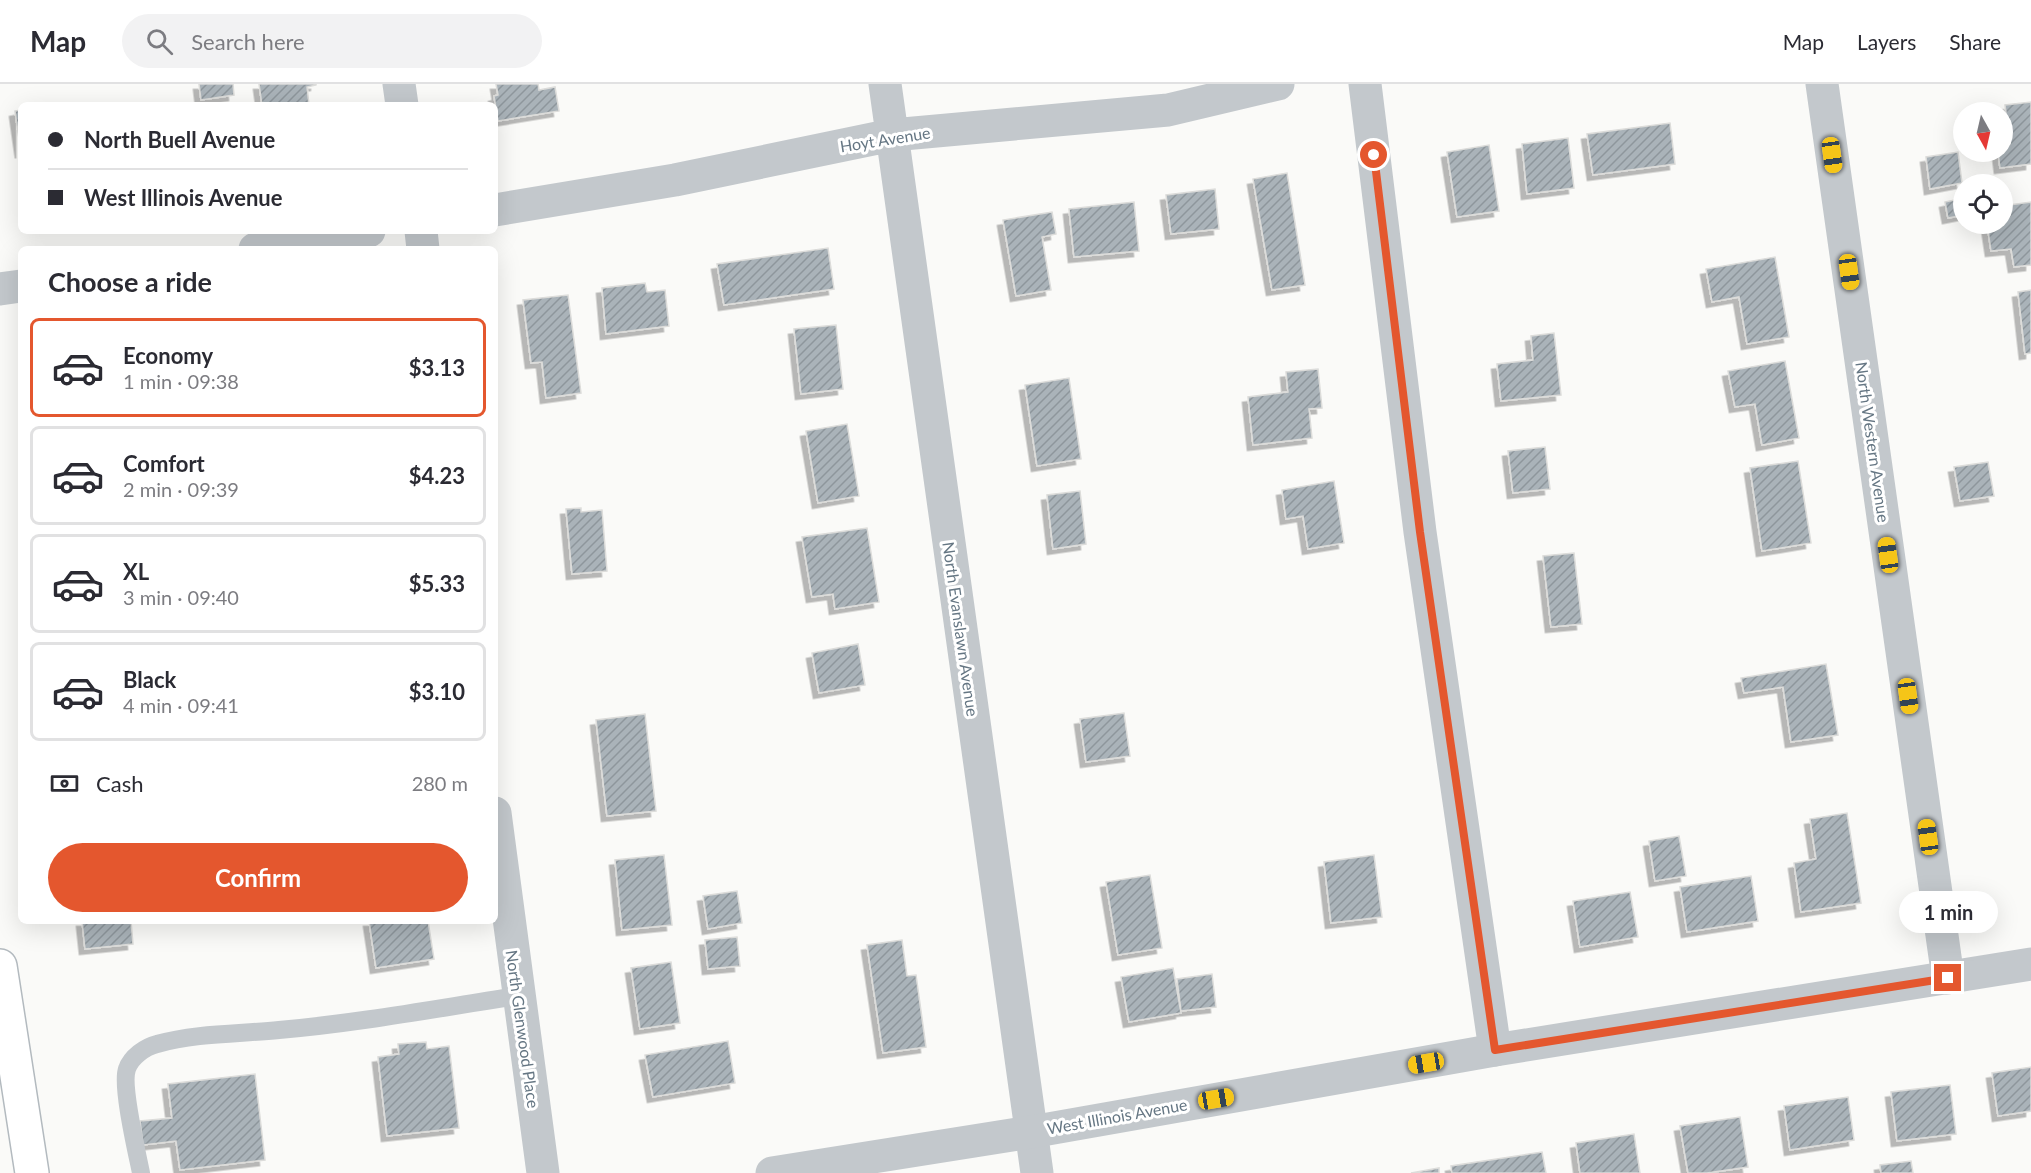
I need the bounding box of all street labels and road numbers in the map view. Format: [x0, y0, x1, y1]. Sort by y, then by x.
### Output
street label: Hoyt Avenue [838, 122, 932, 156]
street label: North Western Avenue [1852, 361, 1894, 523]
street label: North Evanslawn Avenue [939, 540, 983, 718]
street label: North Glenwood Place [503, 949, 543, 1109]
street label: West Illinois Avenue [1045, 1094, 1189, 1138]

